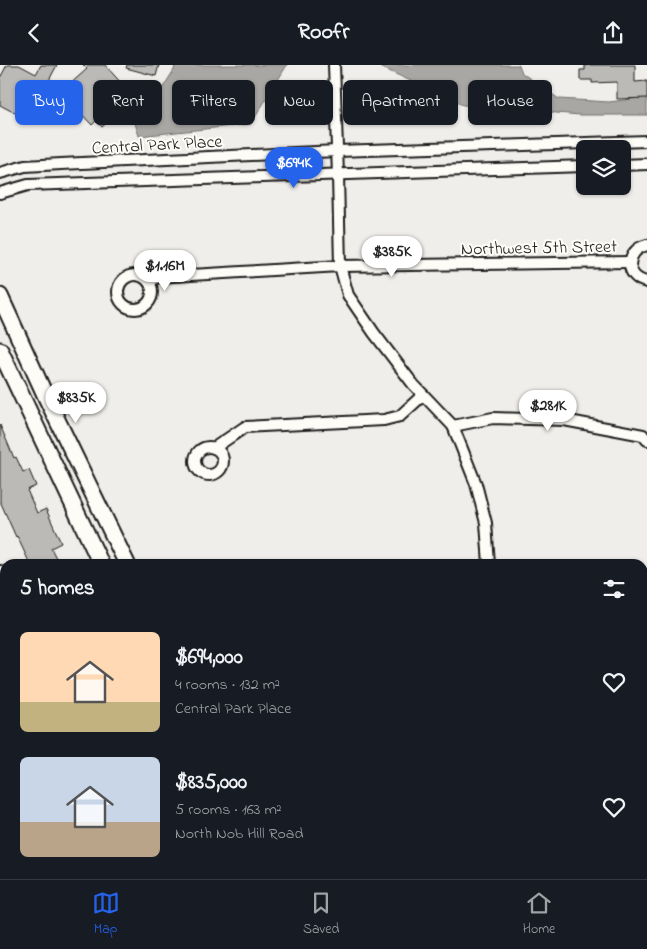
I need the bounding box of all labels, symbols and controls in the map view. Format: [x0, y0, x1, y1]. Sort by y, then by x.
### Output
text: Roofr [298, 17, 349, 49]
icon: back [20, 19, 48, 47]
icon: share [599, 19, 627, 47]
chip: Buy [15, 80, 83, 125]
chip: Rent [93, 80, 162, 125]
chip: Filters [172, 80, 255, 125]
chip: New [265, 80, 333, 125]
chip: Apartment [343, 80, 458, 125]
chip: House [468, 80, 552, 125]
street label: Central Park Place [91, 130, 224, 162]
map controls [576, 140, 631, 195]
button: layers [576, 140, 631, 195]
pin: $694K [259, 147, 329, 189]
text: $694K [276, 151, 312, 175]
pin: $385K [357, 235, 427, 278]
street label: Northwest 5th Street [461, 235, 617, 263]
text: $385K [372, 240, 412, 264]
pin: $1.16M [124, 249, 206, 292]
text: $1.16M [145, 254, 185, 278]
pin: $835K [41, 381, 111, 424]
text: $835K [56, 386, 96, 410]
pin: $281K [513, 389, 583, 432]
text: $281K [530, 394, 566, 418]
text: 5 homes [20, 574, 95, 604]
icon: filters [600, 575, 628, 603]
text: $694,000 [175, 643, 243, 673]
icon: home [60, 652, 120, 712]
icon: heart [600, 668, 628, 696]
text: 4 rooms · 132 m² [175, 673, 280, 697]
text: Central Park Place [175, 697, 291, 721]
text: $835,000 [175, 768, 247, 798]
icon: home [60, 777, 120, 837]
icon: heart [600, 793, 628, 821]
text: 5 rooms · 163 m² [175, 798, 282, 822]
text: North Nob Hill Road [175, 822, 304, 846]
tab: Map [92, 889, 120, 940]
tab: Saved [303, 889, 339, 940]
tab: Home [523, 889, 555, 940]

